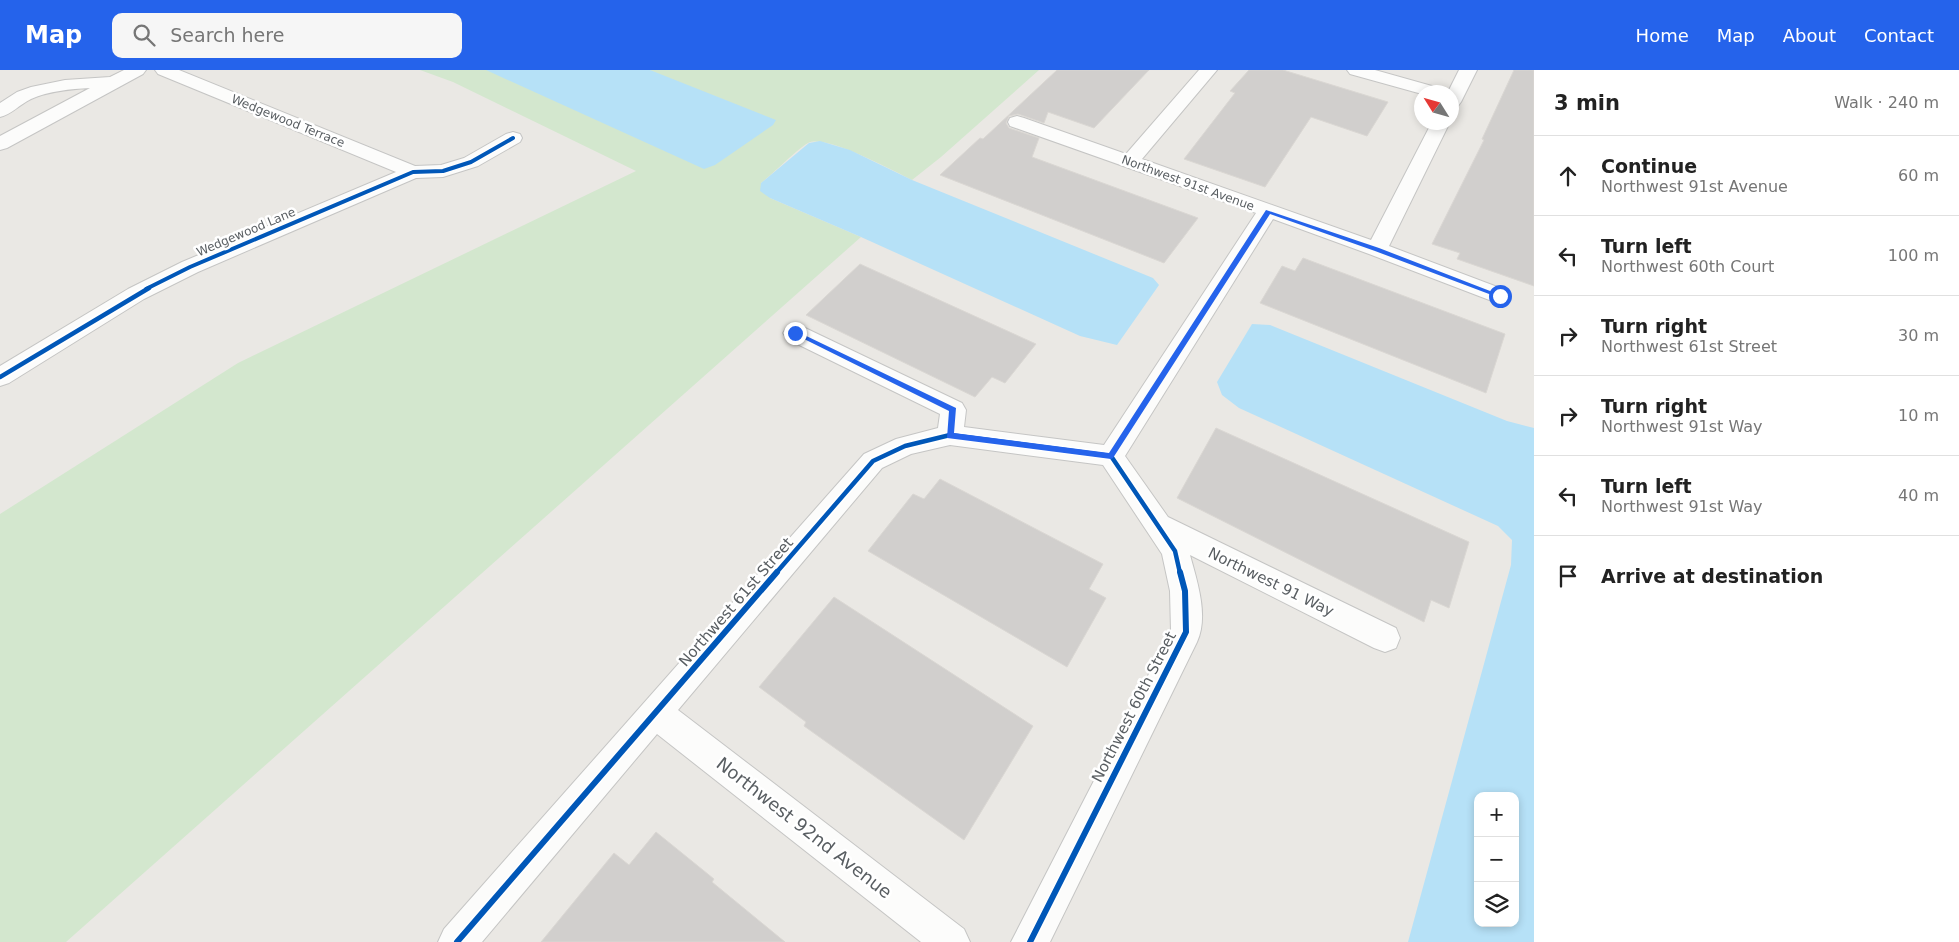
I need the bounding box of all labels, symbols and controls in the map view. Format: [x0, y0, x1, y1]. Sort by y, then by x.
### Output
search box [112, 13, 462, 58]
text: Map [25, 21, 82, 49]
icon: search [130, 21, 158, 49]
text: Search here [170, 24, 284, 46]
text: Home [1636, 25, 1689, 46]
text: Map [1717, 25, 1755, 46]
text: About [1783, 25, 1836, 46]
text: Contact [1864, 25, 1934, 46]
north arrow [1414, 85, 1459, 130]
text: 3 min [1554, 91, 1620, 115]
street label: Wedgewood Terrace [229, 92, 347, 150]
text: Walk · 240 m [1834, 93, 1939, 112]
street label: Northwest 91st Avenue [1120, 152, 1256, 214]
text: Continue [1601, 155, 1697, 177]
icon: ahead [1554, 162, 1582, 190]
text: 60 m [1898, 166, 1939, 185]
text: Northwest 91st Avenue [1601, 177, 1788, 196]
street label: Wedgewood Lane [194, 205, 298, 259]
text: Turn left [1601, 235, 1692, 257]
icon: left [1554, 242, 1582, 270]
text: 100 m [1888, 246, 1939, 265]
text: Northwest 60th Court [1601, 257, 1774, 276]
route start [1489, 285, 1512, 308]
text: Turn right [1601, 315, 1707, 337]
route end [784, 322, 807, 345]
icon: right [1554, 322, 1582, 350]
text: 30 m [1898, 326, 1939, 345]
text: Northwest 61st Street [1601, 337, 1777, 356]
text: Turn right [1601, 395, 1707, 417]
icon: right [1554, 402, 1582, 430]
text: 10 m [1898, 406, 1939, 425]
text: Northwest 91st Way [1601, 417, 1763, 436]
text: Turn left [1601, 475, 1692, 497]
icon: left [1554, 482, 1582, 510]
text: 40 m [1898, 486, 1939, 505]
text: Northwest 91st Way [1601, 497, 1763, 516]
street label: Northwest 61st Street [675, 534, 797, 670]
street label: Northwest 91 Way [1205, 544, 1337, 620]
icon: arrive [1554, 562, 1582, 590]
text: Arrive at destination [1601, 565, 1823, 587]
street label: Northwest 60th Street [1088, 629, 1180, 785]
street label: Northwest 92nd Avenue [712, 753, 896, 903]
map controls [1474, 792, 1519, 927]
button: + [1474, 792, 1519, 837]
button: − [1474, 837, 1519, 882]
button: layers [1474, 882, 1519, 927]

